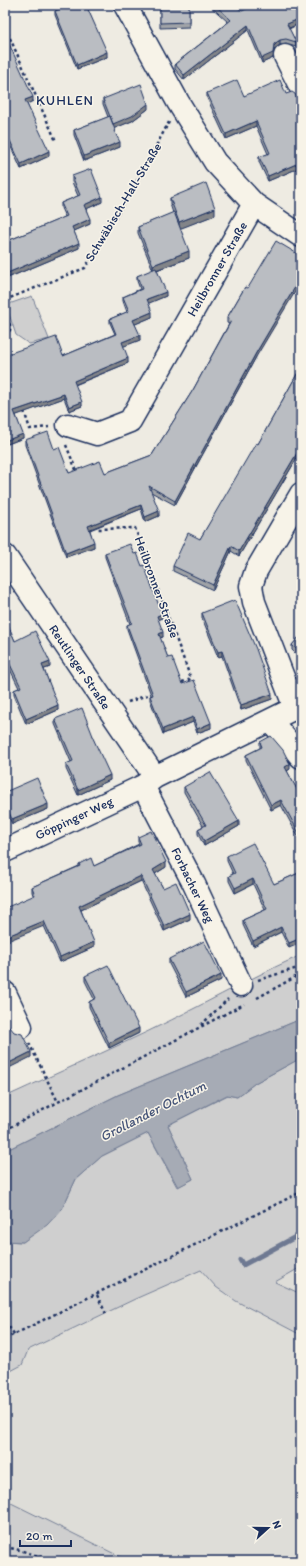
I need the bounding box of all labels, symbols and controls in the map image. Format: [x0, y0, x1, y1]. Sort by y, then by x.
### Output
district label: KUHLEN [36, 92, 94, 109]
street label: Schwäbisch-Hall-Straße [82, 140, 164, 264]
street label: Heilbronner Straße [184, 219, 250, 319]
street label: Heilbronner Straße [132, 534, 182, 640]
street label: Reutlinger Straße [46, 622, 114, 712]
street label: Göppinger Weg [33, 793, 116, 843]
street label: Forbacher Weg [168, 845, 218, 925]
water label: Grollander Ochtum [97, 1077, 209, 1145]
north arrow [248, 1508, 288, 1548]
text: N [269, 1519, 284, 1530]
scale bar [20, 1522, 71, 1548]
text: 20 m [26, 1529, 53, 1543]

